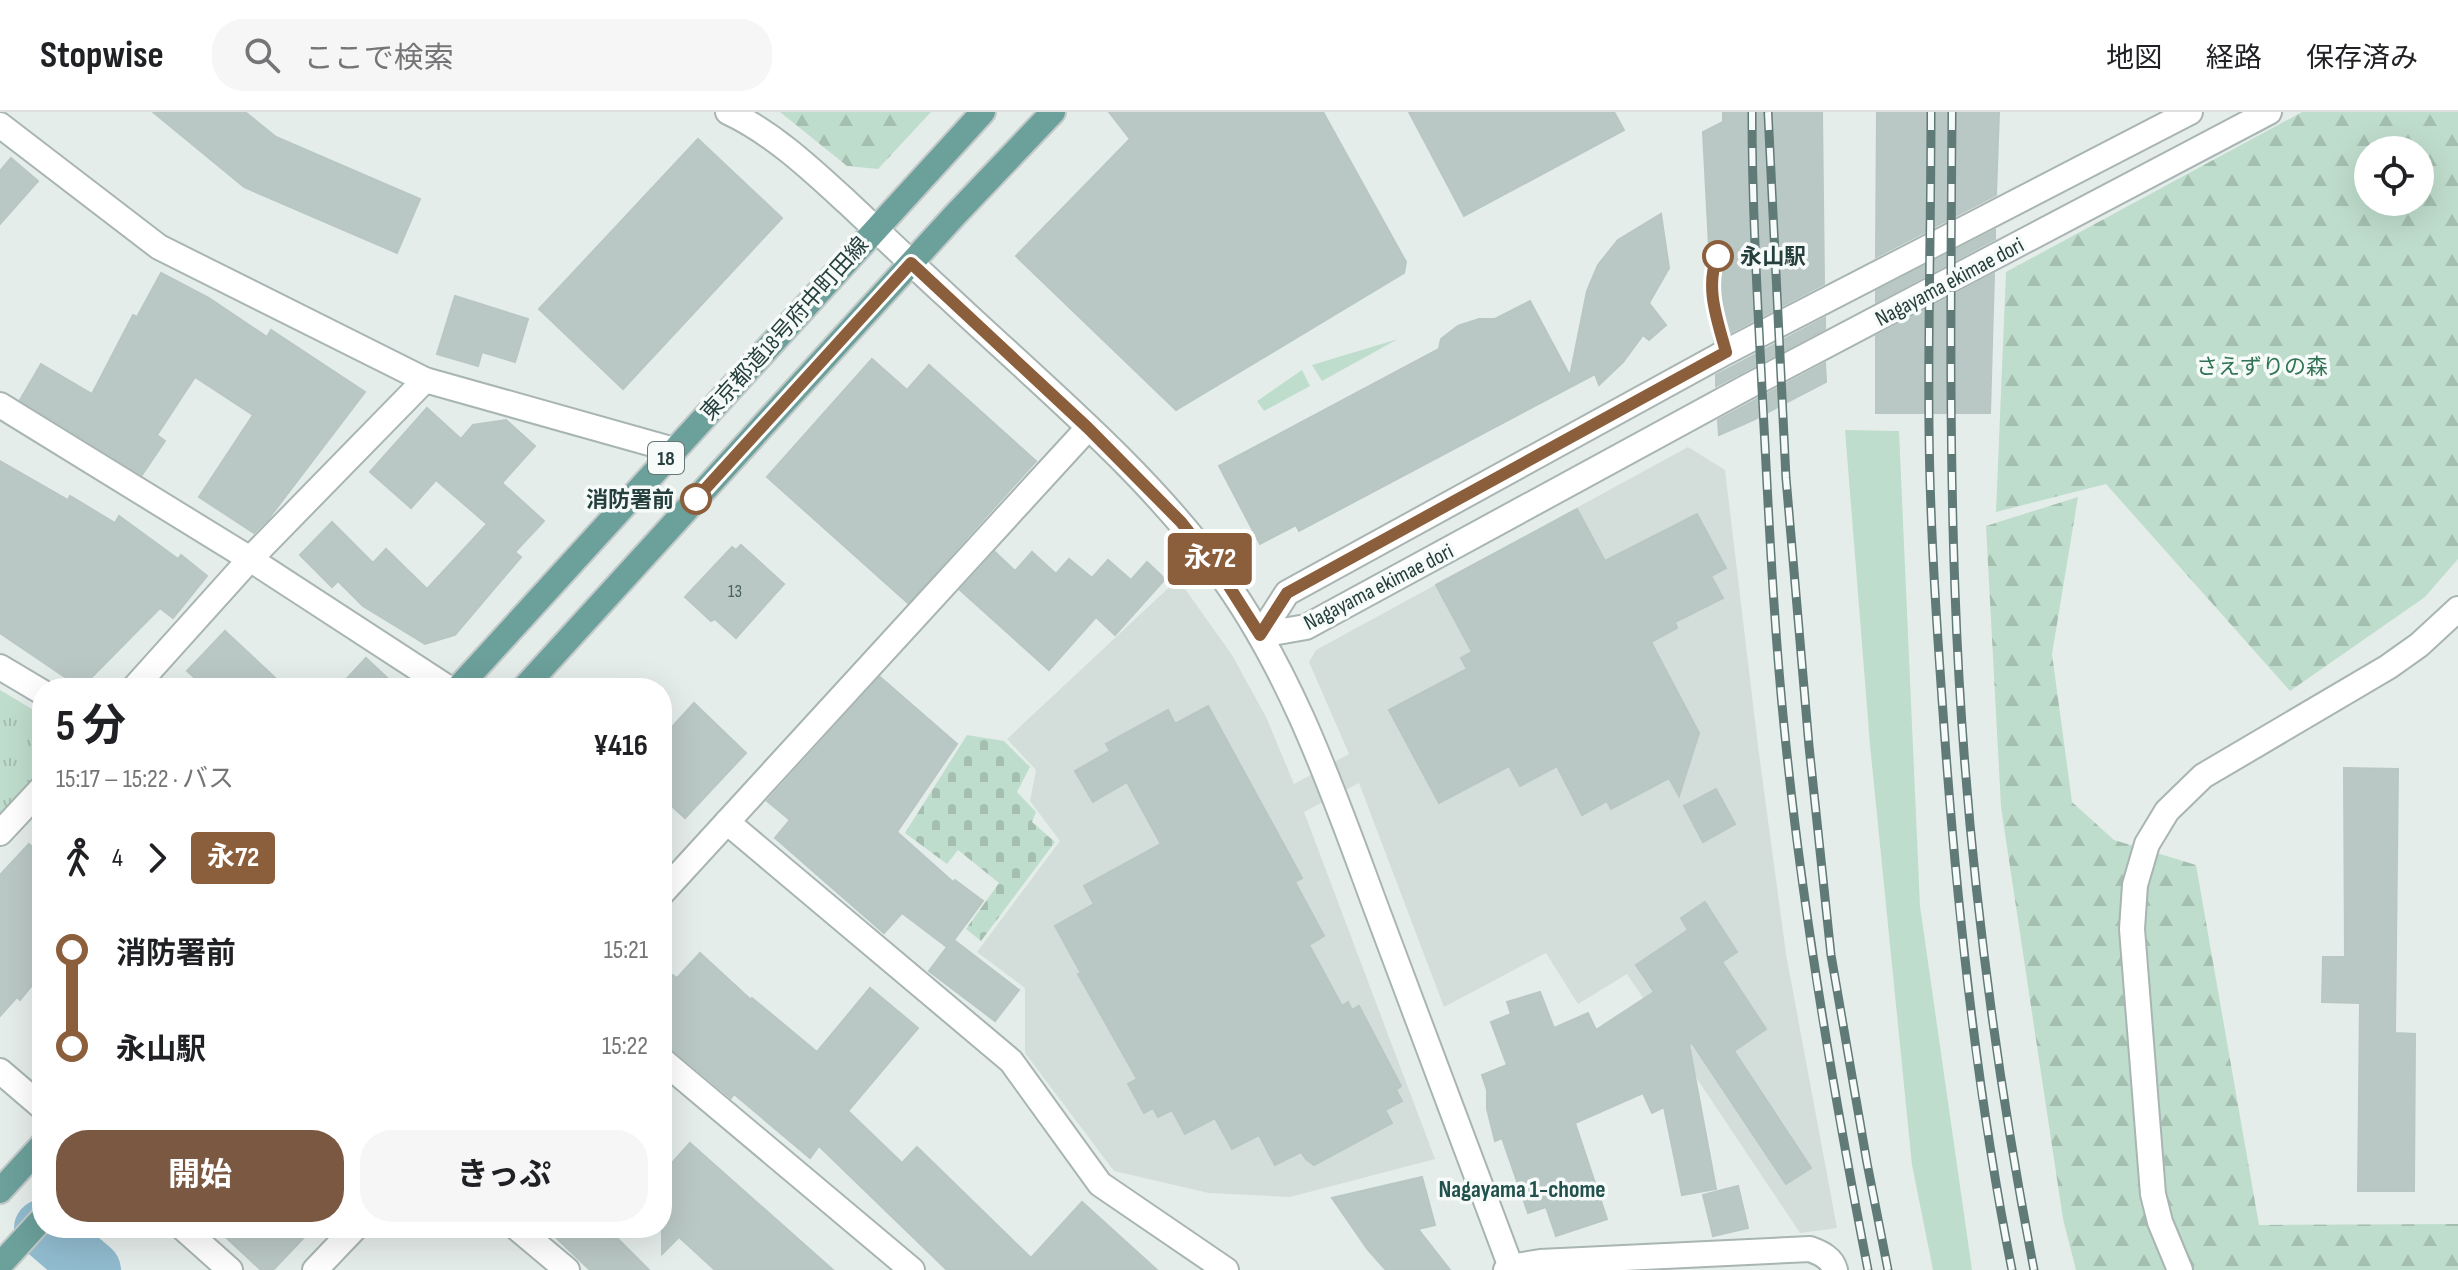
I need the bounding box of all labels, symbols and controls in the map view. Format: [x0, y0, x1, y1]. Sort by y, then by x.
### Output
search box [212, 19, 772, 91]
text: Stopwise [40, 33, 164, 78]
icon: search [240, 33, 284, 77]
text: ここで検索 [304, 41, 454, 77]
text: 地図 [2106, 42, 2162, 75]
text: 経路 [2206, 42, 2262, 75]
text: 保存済み [2306, 42, 2418, 75]
map controls [2354, 136, 2434, 216]
button: locate [2354, 136, 2434, 216]
street label: 東京都道18号府中町田線 [696, 232, 875, 426]
street label: Nagayama ekimae dori [1871, 232, 2029, 333]
marker: 永山駅 [1703, 241, 1733, 271]
place label: 永山駅 [1740, 244, 1806, 271]
park label: さえずりの森 [2196, 354, 2328, 381]
road number: 18 [648, 442, 684, 474]
marker: 消防署前 [681, 484, 711, 514]
place label: 消防署前 [586, 487, 674, 514]
line badge: 永72 [1164, 533, 1256, 585]
street label: Nagayama ekimae dori [1299, 538, 1458, 637]
text: 永72 [1184, 542, 1236, 575]
house number: 13 [728, 581, 742, 602]
text: 5 分 [56, 700, 126, 753]
text: ¥416 [593, 728, 648, 764]
text: 15:17 – 15:22 · バス [56, 764, 234, 795]
icon: walk [56, 836, 100, 880]
icon: forward [135, 836, 179, 880]
text: 永72 [207, 841, 259, 874]
text: 4 [112, 843, 123, 874]
text: 15:21 [604, 935, 648, 966]
text: 消防署前 [116, 936, 236, 972]
text: 15:22 [602, 1031, 648, 1062]
text: 永山駅 [116, 1032, 206, 1068]
button: 開始 [56, 1130, 344, 1222]
button: きっぷ [360, 1130, 648, 1222]
district label: Nagayama 1-chome [1438, 1175, 1606, 1204]

